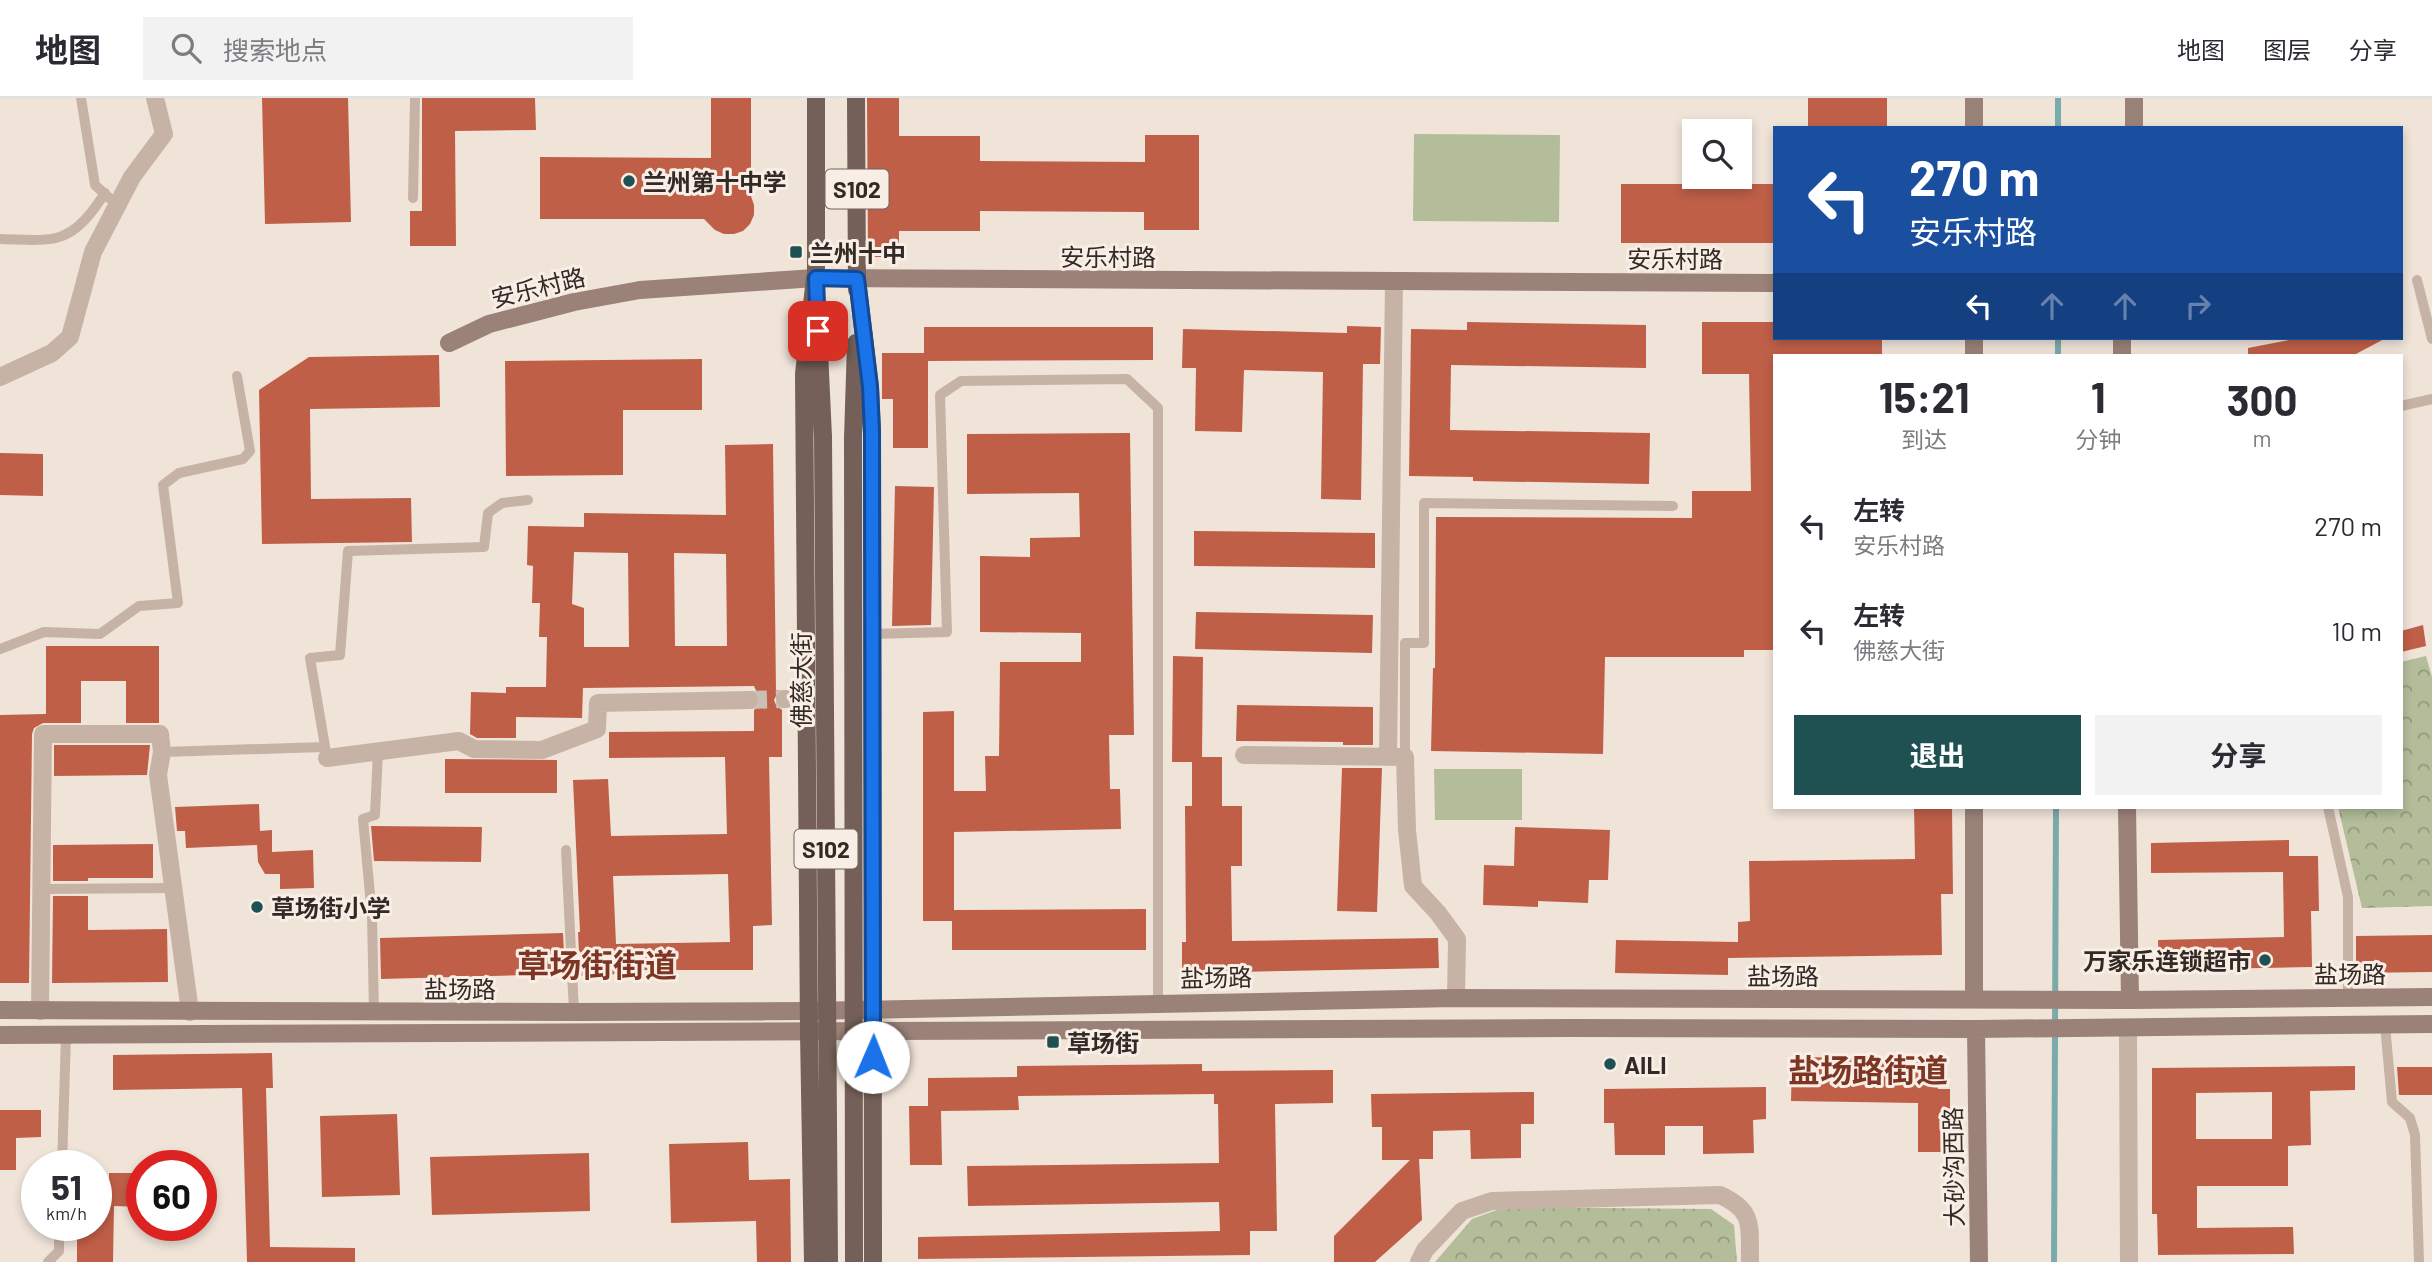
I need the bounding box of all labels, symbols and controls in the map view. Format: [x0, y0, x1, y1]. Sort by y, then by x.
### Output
search box [143, 17, 633, 80]
text: 地图 [35, 29, 101, 69]
icon: search [167, 29, 205, 67]
text: 搜索地点 [223, 34, 327, 65]
text: 地图 [2177, 35, 2225, 64]
text: 图层 [2263, 35, 2311, 64]
text: 分享 [2349, 35, 2397, 64]
map controls [1682, 119, 1752, 189]
button: search [1682, 119, 1752, 189]
text: 270 m [1909, 147, 2039, 206]
icon: left [1794, 154, 1885, 245]
place label: 兰州第十中学 [643, 167, 787, 196]
road number: S102 [826, 170, 888, 208]
marker: 兰州第十中学 [621, 173, 637, 189]
text: 安乐村路 [1909, 212, 2037, 250]
place label: 兰州十中 [810, 238, 906, 267]
street label: 安乐村路 [1060, 242, 1156, 271]
marker: 兰州十中 [788, 244, 804, 260]
street label: 安乐村路 [1627, 244, 1723, 273]
street label: 安乐村路 [488, 261, 588, 313]
icon: left [1960, 287, 1998, 325]
icon: ahead [2033, 287, 2071, 325]
icon: ahead [2106, 287, 2144, 325]
icon: right [2179, 287, 2217, 325]
pin [788, 301, 848, 361]
icon: arrive [799, 312, 837, 350]
text: 15:21 [1879, 371, 1970, 421]
text: 1 [2091, 371, 2106, 421]
text: 300 [2227, 374, 2297, 424]
text: m [2253, 424, 2272, 452]
text: 到达 [1901, 425, 1947, 453]
text: 分钟 [2075, 425, 2121, 453]
text: 左转 [1853, 494, 1905, 525]
icon: left [1794, 507, 1832, 545]
text: 270 m [2314, 510, 2382, 541]
text: 安乐村路 [1853, 531, 1945, 559]
text: 左转 [1853, 599, 1905, 630]
icon: left [1794, 612, 1832, 650]
text: 10 m [2332, 615, 2382, 646]
street label: 佛慈大街 [786, 632, 815, 728]
text: 佛慈大街 [1853, 636, 1945, 664]
button: 退出 [1794, 715, 2081, 795]
button: 分享 [2095, 715, 2382, 795]
road number: S102 [794, 830, 858, 869]
place label: 草场街小学 [271, 893, 391, 922]
marker: 草场街小学 [249, 899, 265, 915]
district label: 草场街街道 [517, 945, 677, 983]
place label: 万家乐连锁超市 [2083, 946, 2251, 975]
marker: 万家乐连锁超市 [2257, 952, 2273, 968]
street label: 盐场路 [2314, 959, 2386, 988]
street label: 盐场路 [1747, 961, 1819, 990]
street label: 盐场路 [1180, 962, 1252, 992]
street label: 盐场路 [424, 974, 496, 1003]
position arrow [836, 1020, 910, 1094]
place label: 草场街 [1067, 1028, 1139, 1057]
marker: 草场街 [1045, 1034, 1061, 1050]
place label: AILI [1624, 1050, 1666, 1079]
district label: 盐场路街道 [1788, 1050, 1948, 1088]
marker: AILI [1602, 1056, 1618, 1072]
street label: 大砂沟西路 [1937, 1107, 1969, 1227]
speed limit sign: 60 [126, 1150, 217, 1241]
text: 51 [51, 1165, 82, 1207]
text: km/h [46, 1202, 87, 1224]

